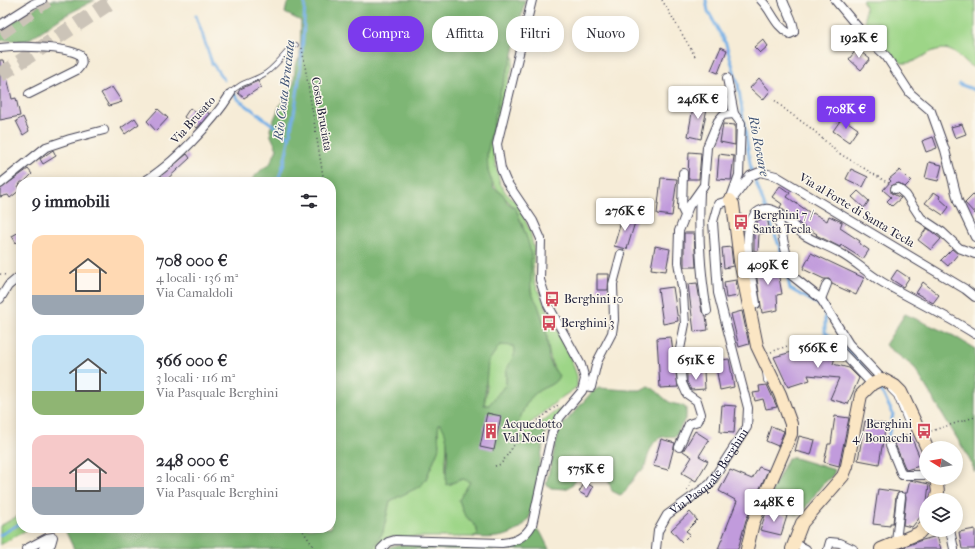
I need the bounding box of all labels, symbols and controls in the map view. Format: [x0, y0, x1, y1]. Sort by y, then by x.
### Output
chip: Compra [348, 16, 424, 52]
chip: Affitta [432, 16, 498, 52]
chip: Filtri [506, 16, 564, 52]
chip: Nuovo [572, 16, 639, 52]
pin: 192K € [826, 25, 892, 59]
text: 192K € [840, 30, 878, 45]
water label: Rio Costa Bruciata [270, 39, 298, 142]
street label: Costa Bruciata [309, 76, 335, 153]
pin: 246K € [665, 86, 731, 120]
text: 246K € [677, 91, 719, 106]
street label: Via Brusato [167, 93, 218, 148]
pin: 708K € [813, 96, 879, 130]
text: 708K € [826, 101, 866, 116]
water label: Rio Rovare [746, 114, 772, 178]
street label: Via al Forte di Santa Tecla [796, 169, 918, 250]
icon: filters [298, 190, 320, 212]
text: 9 immobili [32, 191, 110, 211]
pin: 276K € [592, 198, 658, 232]
text: 276K € [605, 203, 645, 218]
place label: Berghini 7 / Santa Tecla [753, 208, 814, 236]
bus stop icon: Berghini 7 / Santa Tecla [732, 213, 750, 231]
text: 708 000 € [156, 250, 228, 270]
icon: home [64, 251, 112, 299]
pin: 409K € [735, 252, 801, 286]
text: 409K € [747, 257, 789, 272]
text: 4 locali · 136 m² [156, 270, 238, 285]
text: Via Camaldoli [156, 285, 233, 300]
bus stop icon: Berghini 10 [543, 290, 561, 308]
place label: Berghini 10 [564, 292, 623, 306]
bus stop icon: Berghini 3 [540, 314, 558, 332]
place label: Berghini 3 [561, 316, 615, 330]
pin: 566K € [785, 335, 851, 369]
text: 566K € [798, 340, 838, 355]
pin: 651K € [663, 347, 729, 381]
text: 566 000 € [156, 350, 227, 370]
icon: home [64, 351, 112, 399]
text: 651K € [677, 352, 715, 367]
text: 3 locali · 116 m² [156, 370, 235, 385]
text: Via Pasquale Berghini [156, 385, 278, 400]
place label: Acquedotto Val Noci [502, 417, 562, 445]
place label: Berghini 4/ Bonacchi [852, 417, 912, 445]
building icon: Acquedotto Val Noci [482, 422, 500, 440]
bus stop icon: Berghini 4/ Bonacchi [915, 422, 933, 440]
street label: Via Pasquale Berghini [666, 425, 752, 518]
north arrow [919, 441, 963, 485]
map controls [919, 441, 963, 537]
text: 248 000 € [156, 450, 229, 470]
icon: home [64, 451, 112, 499]
pin: 575K € [553, 456, 619, 490]
text: 575K € [567, 461, 605, 476]
text: 2 locali · 66 m² [156, 470, 234, 485]
text: Via Pasquale Berghini [156, 485, 278, 500]
pin: 248K € [741, 489, 807, 523]
button: layers [919, 493, 963, 537]
text: 248K € [754, 494, 794, 509]

